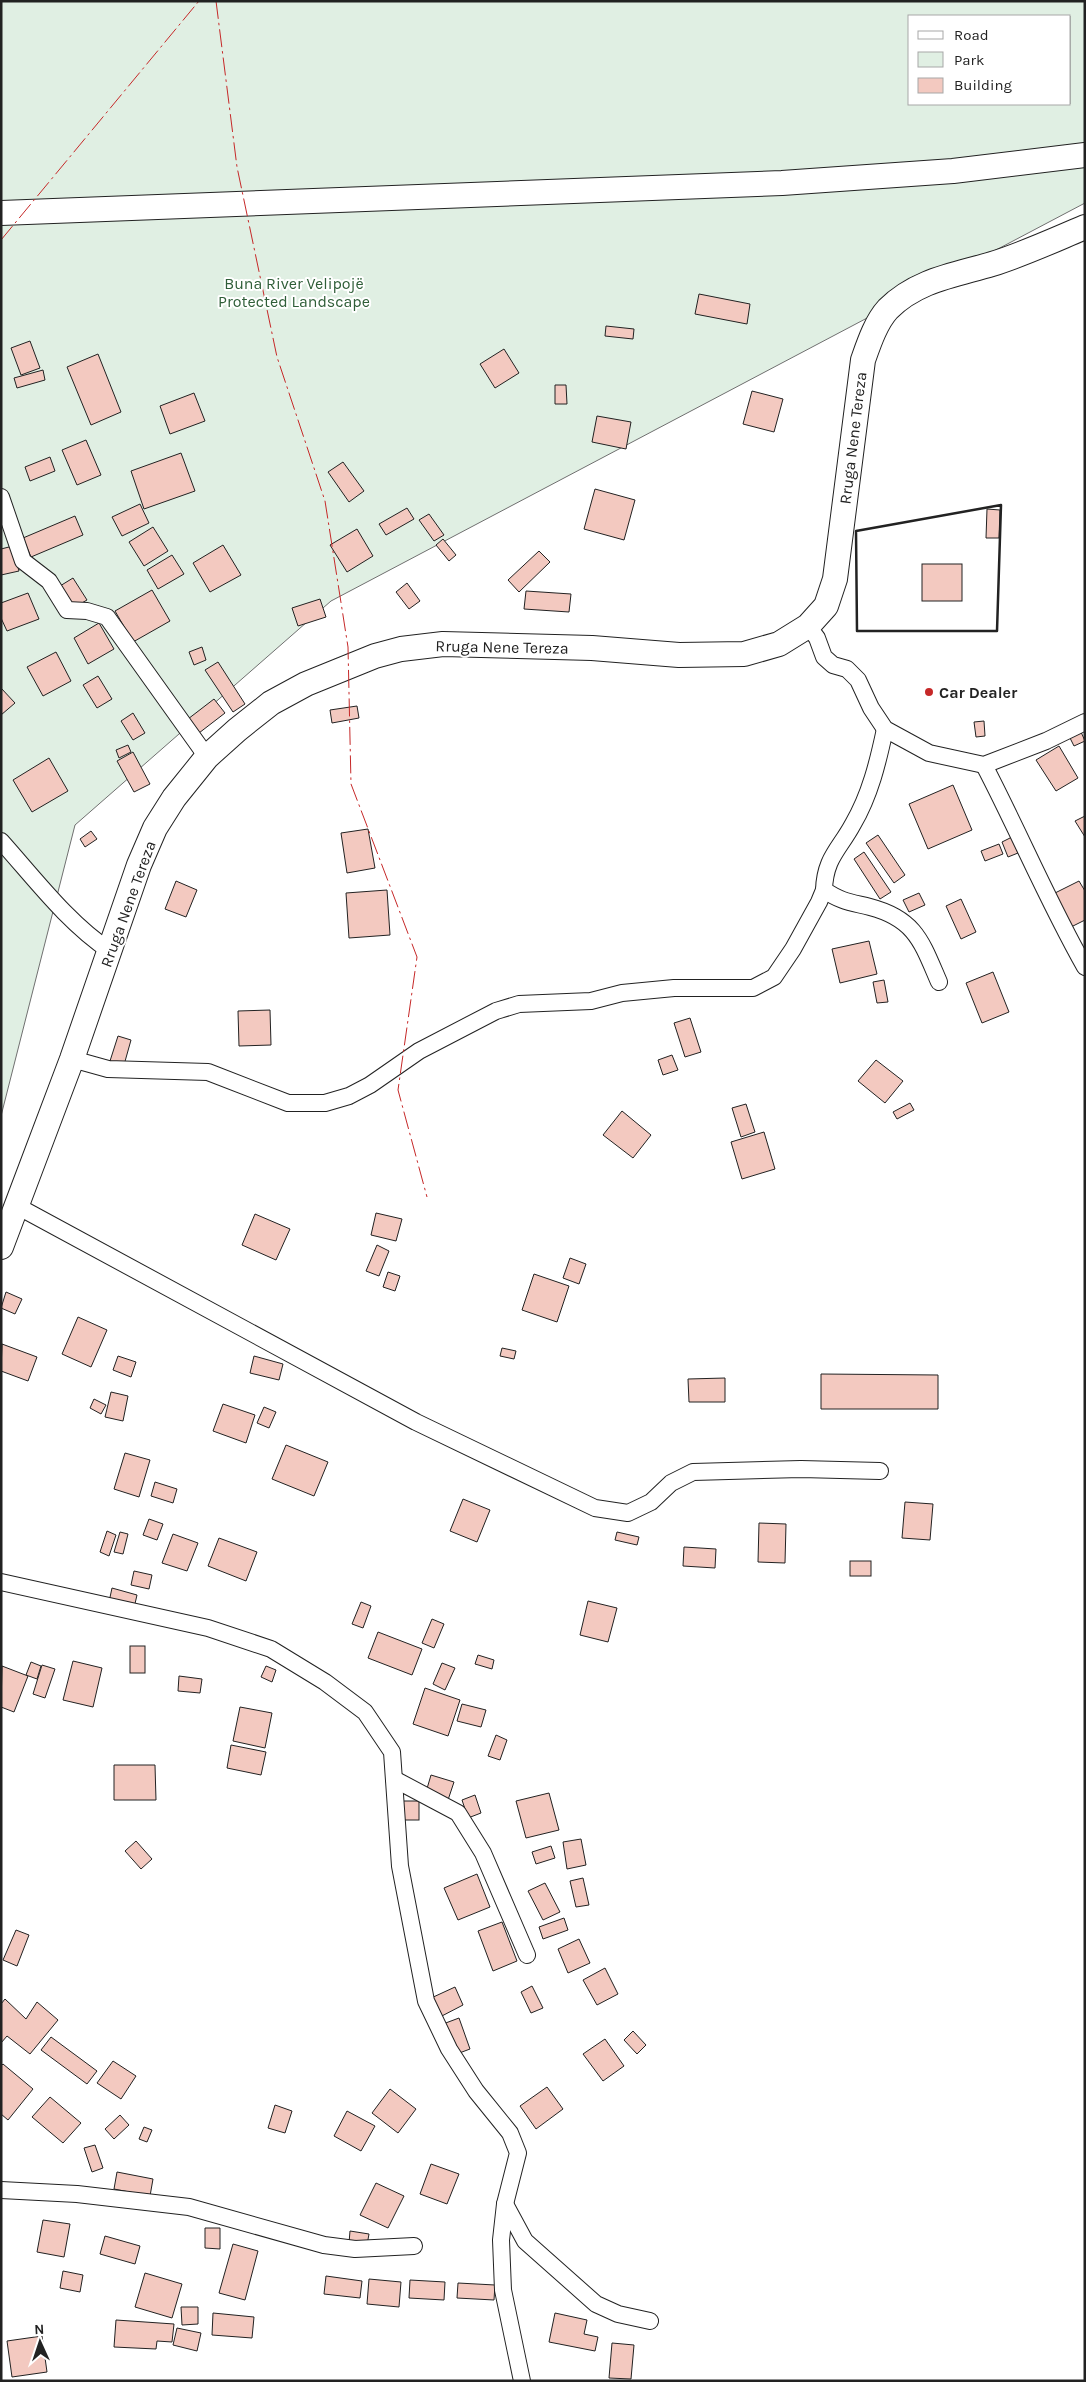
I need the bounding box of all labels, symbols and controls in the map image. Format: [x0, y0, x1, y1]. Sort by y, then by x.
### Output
legend [908, 15, 1071, 105]
text: Road [954, 26, 989, 44]
text: Park [954, 51, 984, 69]
text: Building [954, 76, 1012, 94]
park label: Buna River Velipojë Protected Landscape [218, 274, 370, 311]
street label: Rruga Nene Tereza [835, 371, 871, 505]
street label: Rruga Nene Tereza [435, 636, 569, 658]
place label: Car Dealer [939, 683, 1018, 702]
marker: Car Dealer [923, 686, 935, 698]
street label: Rruga Nene Tereza [96, 838, 160, 970]
north arrow [15, 2317, 65, 2367]
text: N [34, 2321, 45, 2338]

